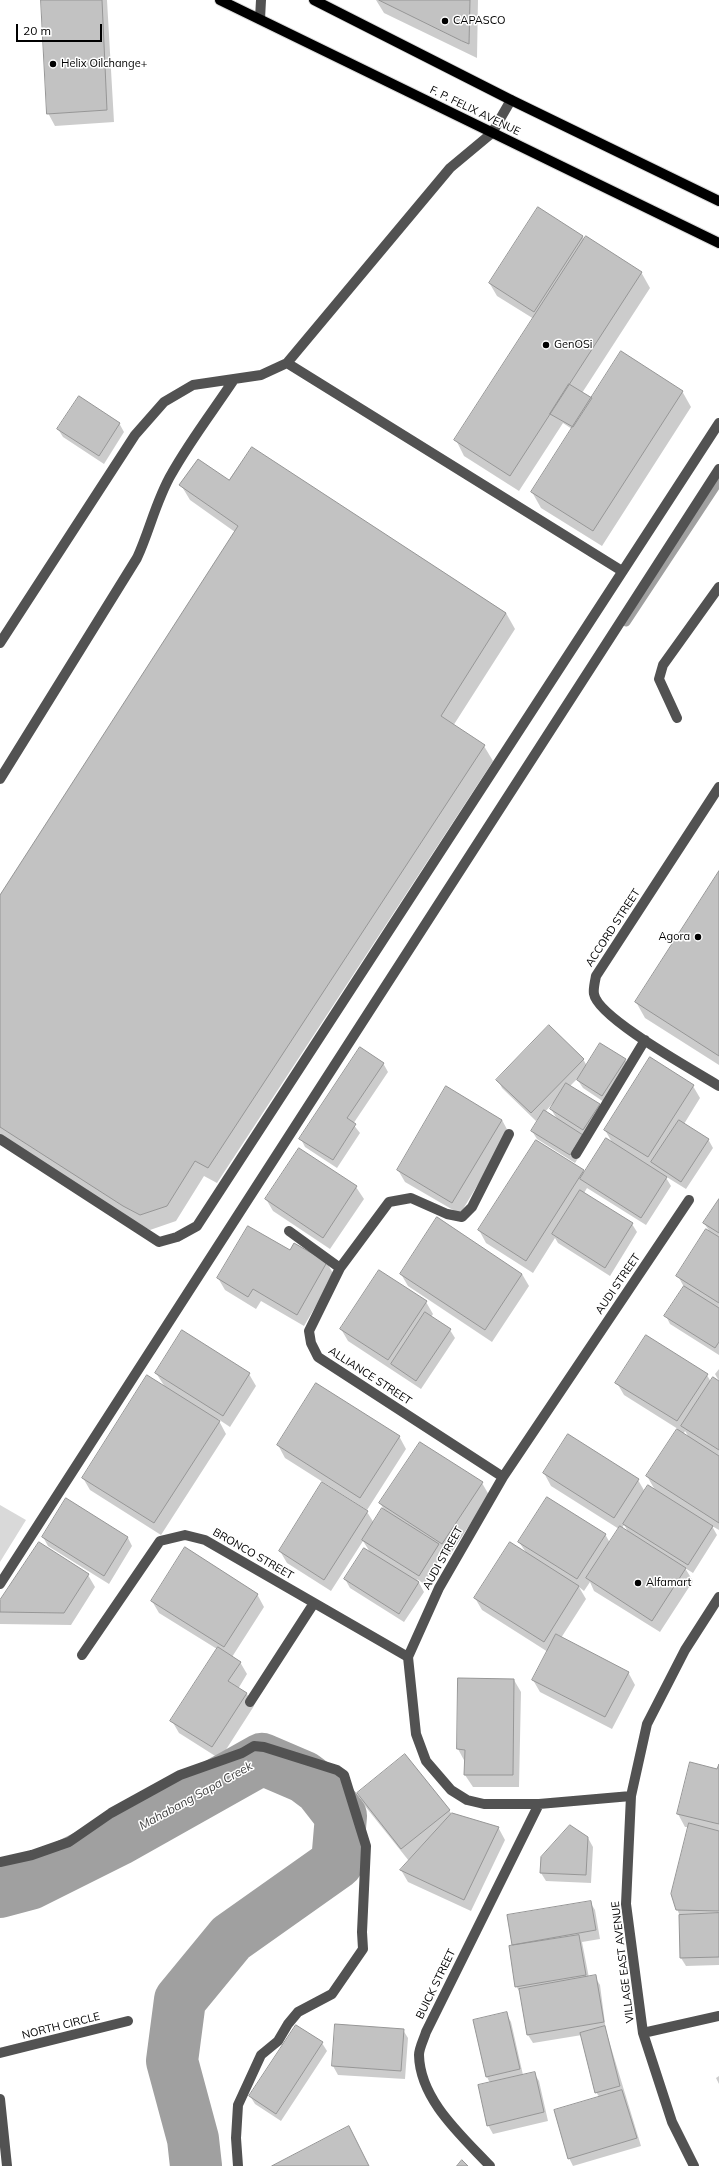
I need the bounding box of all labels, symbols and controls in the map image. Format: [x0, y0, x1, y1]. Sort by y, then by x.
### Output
place label: CAPASCO [453, 14, 505, 28]
scale bar [18, 16, 104, 42]
marker: CAPASCO [440, 16, 450, 26]
text: 20 m [23, 23, 51, 38]
place label: Helix Oilchange+ [61, 57, 147, 71]
marker: Helix Oilchange+ [48, 59, 58, 69]
street label: F. P. FELIX AVENUE [428, 83, 522, 139]
place label: GenOSi [554, 338, 592, 352]
marker: GenOSi [541, 340, 551, 350]
street label: ACCORD STREET [583, 887, 643, 969]
place label: Agora [659, 930, 690, 944]
marker: Agora [693, 932, 703, 942]
street label: AUDI STREET [593, 1251, 643, 1317]
street label: ALLIANCE STREET [326, 1344, 414, 1408]
street label: AUDI STREET [420, 1524, 466, 1592]
street label: BRONCO STREET [210, 1526, 296, 1582]
place label: Alfamart [646, 1576, 691, 1590]
marker: Alfamart [633, 1578, 643, 1588]
water label: Mahabang Sapa Creek [137, 1759, 255, 1833]
street label: VILLAGE EAST AVENUE [609, 1900, 637, 2024]
street label: BUICK STREET [413, 1947, 459, 2021]
street label: NORTH CIRCLE [21, 2010, 101, 2042]

